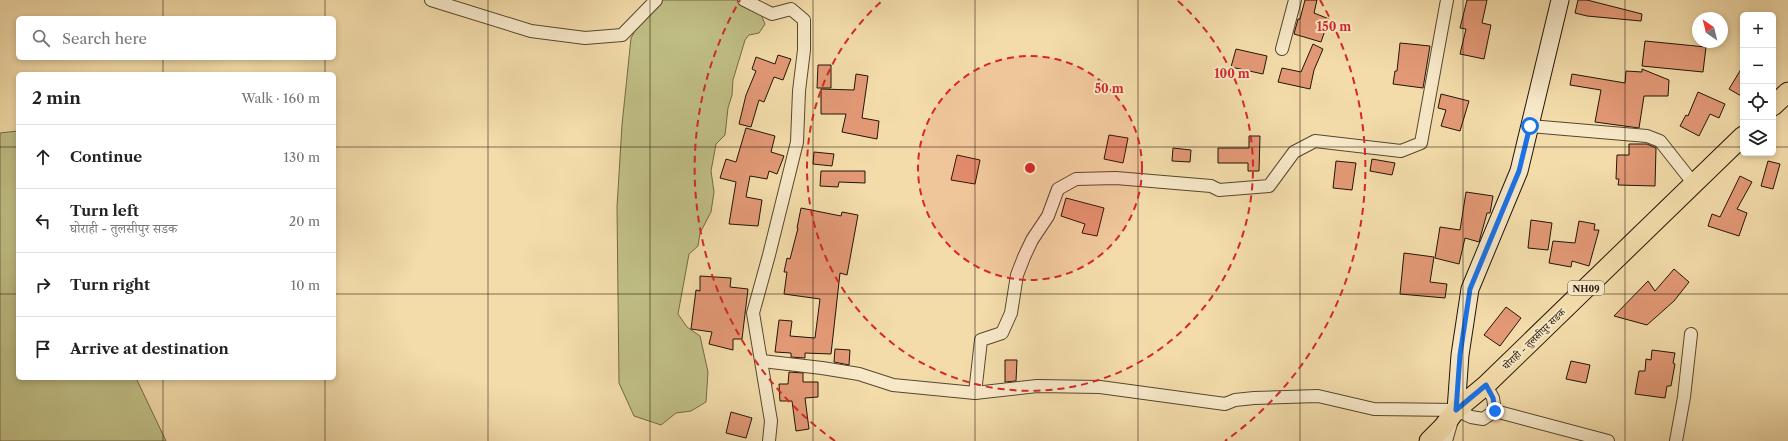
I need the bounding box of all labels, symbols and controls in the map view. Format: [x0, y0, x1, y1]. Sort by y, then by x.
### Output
north arrow [1692, 12, 1728, 48]
map controls [1740, 12, 1776, 156]
button: + [1740, 12, 1776, 48]
search box [16, 16, 336, 60]
text: 150 m [1317, 19, 1351, 34]
icon: search [30, 27, 52, 49]
text: Search here [62, 29, 147, 48]
button: − [1740, 48, 1776, 84]
text: 100 m [1214, 66, 1250, 81]
text: 50 m [1094, 81, 1124, 96]
button: locate [1740, 84, 1776, 120]
text: 2 min [32, 88, 81, 108]
text: Walk · 160 m [241, 90, 320, 106]
route start [1521, 117, 1539, 135]
button: layers [1740, 120, 1776, 156]
icon: ahead [32, 146, 54, 168]
text: Continue [70, 147, 142, 166]
text: 130 m [284, 149, 320, 165]
centre of rings [1023, 161, 1037, 175]
text: Turn left [70, 201, 139, 220]
icon: left [32, 210, 54, 232]
text: 20 m [289, 213, 320, 229]
text: घोराही - तुलसीपुर सडक [70, 220, 177, 236]
icon: right [32, 274, 54, 296]
text: Turn right [70, 275, 150, 294]
text: 10 m [291, 277, 320, 293]
road number: NH09 [1568, 281, 1604, 295]
street label: घोराही - तुलसीपुर सडक [1499, 305, 1569, 373]
icon: arrive [32, 338, 54, 360]
text: Arrive at destination [70, 339, 229, 358]
route end [1486, 402, 1504, 420]

